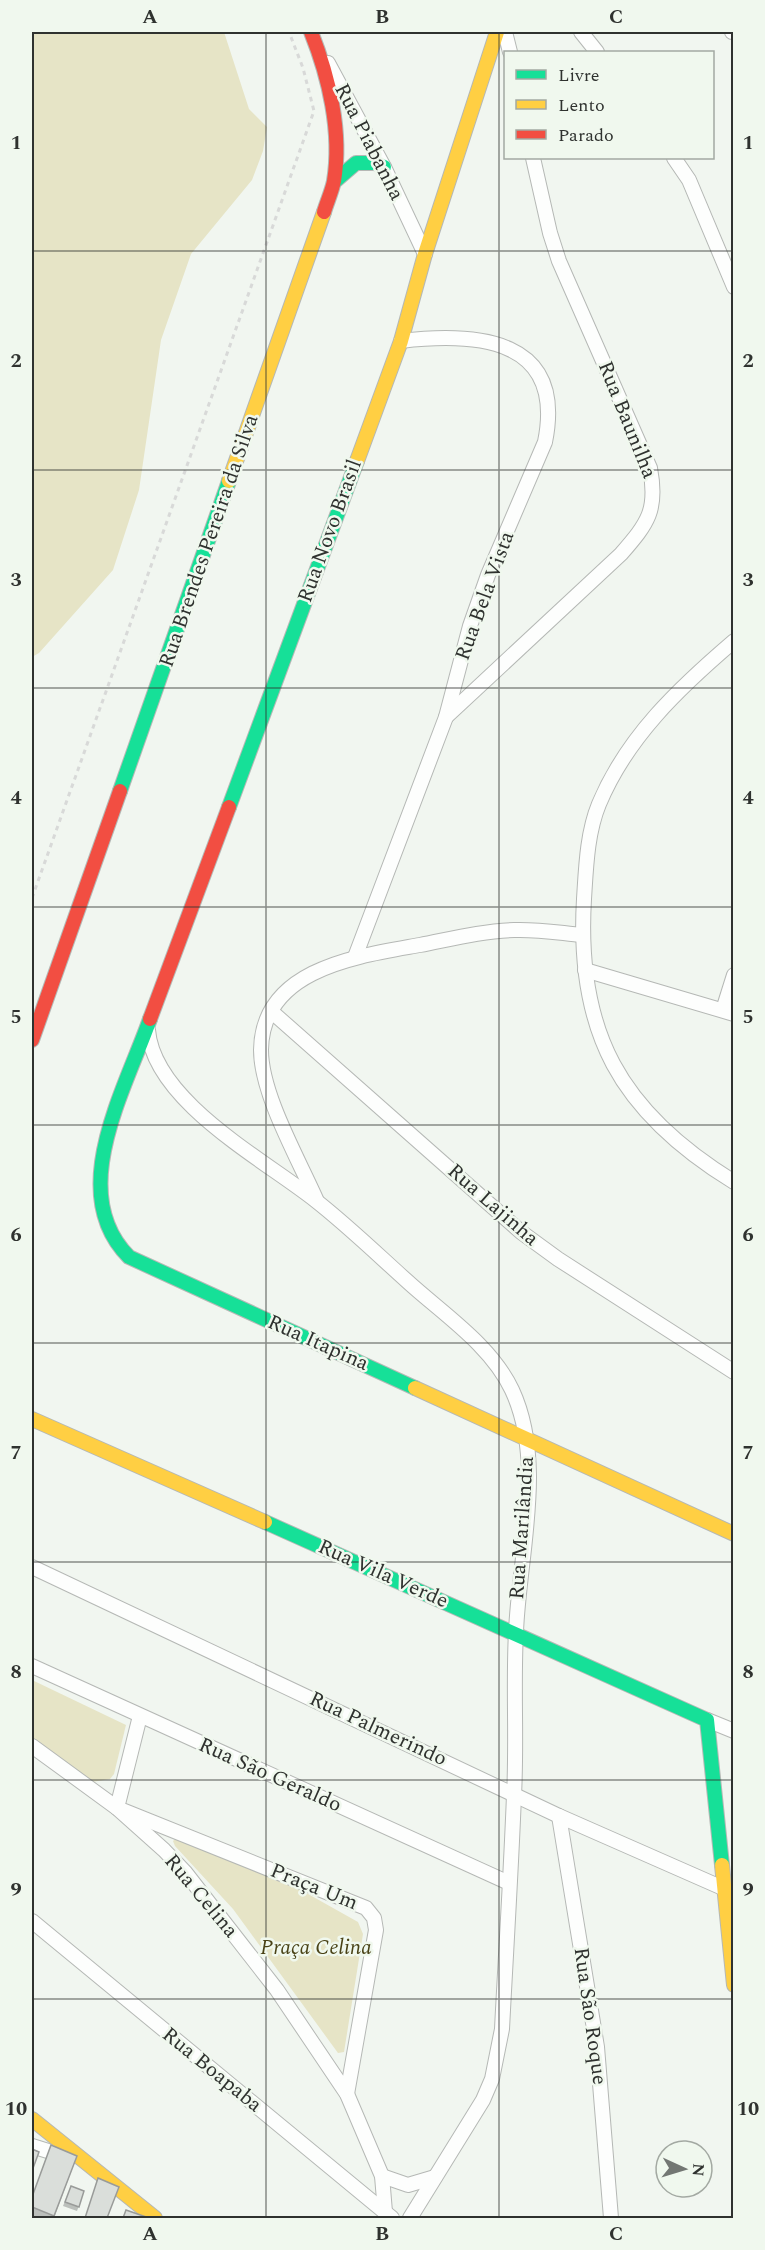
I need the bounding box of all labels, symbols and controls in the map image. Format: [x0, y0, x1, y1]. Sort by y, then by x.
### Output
text: A [142, 2, 158, 32]
text: B [375, 2, 389, 32]
text: C [609, 2, 623, 32]
legend [504, 51, 714, 159]
text: Livre [558, 62, 600, 89]
street label: Rua Piabanha [326, 78, 413, 207]
text: Lento [558, 92, 605, 119]
text: Parado [558, 122, 614, 149]
text: 1 [10, 128, 22, 158]
text: 1 [742, 128, 754, 158]
text: 2 [10, 346, 22, 376]
text: 2 [742, 346, 754, 376]
street label: Rua Baunilha [589, 356, 665, 484]
street label: Rua Brendes Pereira da Silva [151, 409, 268, 672]
street label: Rua Novo Brasil [289, 455, 371, 607]
street label: Rua Bela Vista [447, 526, 523, 665]
text: 3 [10, 565, 22, 595]
text: 3 [742, 565, 754, 595]
text: 4 [10, 783, 22, 813]
text: 4 [742, 783, 754, 813]
text: 5 [10, 1002, 22, 1032]
text: 5 [742, 1002, 754, 1032]
street label: Rua Lajinha [440, 1156, 546, 1254]
text: 6 [10, 1220, 22, 1250]
text: 6 [742, 1220, 754, 1250]
street label: Rua Itapina [262, 1306, 374, 1380]
text: 7 [10, 1438, 22, 1468]
text: 7 [742, 1438, 754, 1468]
street label: Rua Marilândia [501, 1454, 543, 1601]
street label: Rua Vila Verde [313, 1531, 453, 1617]
text: 8 [10, 1657, 22, 1687]
text: 8 [742, 1657, 754, 1687]
street label: Rua Palmerindo [304, 1683, 452, 1775]
street label: Rua São Geraldo [193, 1729, 347, 1821]
street label: Rua Celina [156, 1847, 246, 1946]
street label: Praça Um [265, 1855, 363, 1919]
text: 9 [10, 1875, 22, 1905]
text: 9 [742, 1875, 754, 1905]
park label: Praça Celina [260, 1932, 372, 1964]
street label: Rua São Roque [565, 1945, 615, 2087]
street label: Rua Boapaba [155, 2019, 270, 2121]
text: 10 [5, 2094, 27, 2124]
text: 10 [737, 2094, 759, 2124]
north arrow [654, 2139, 714, 2199]
text: N [686, 2163, 710, 2177]
text: A [142, 2219, 158, 2249]
text: B [375, 2219, 389, 2249]
text: C [609, 2219, 623, 2249]

